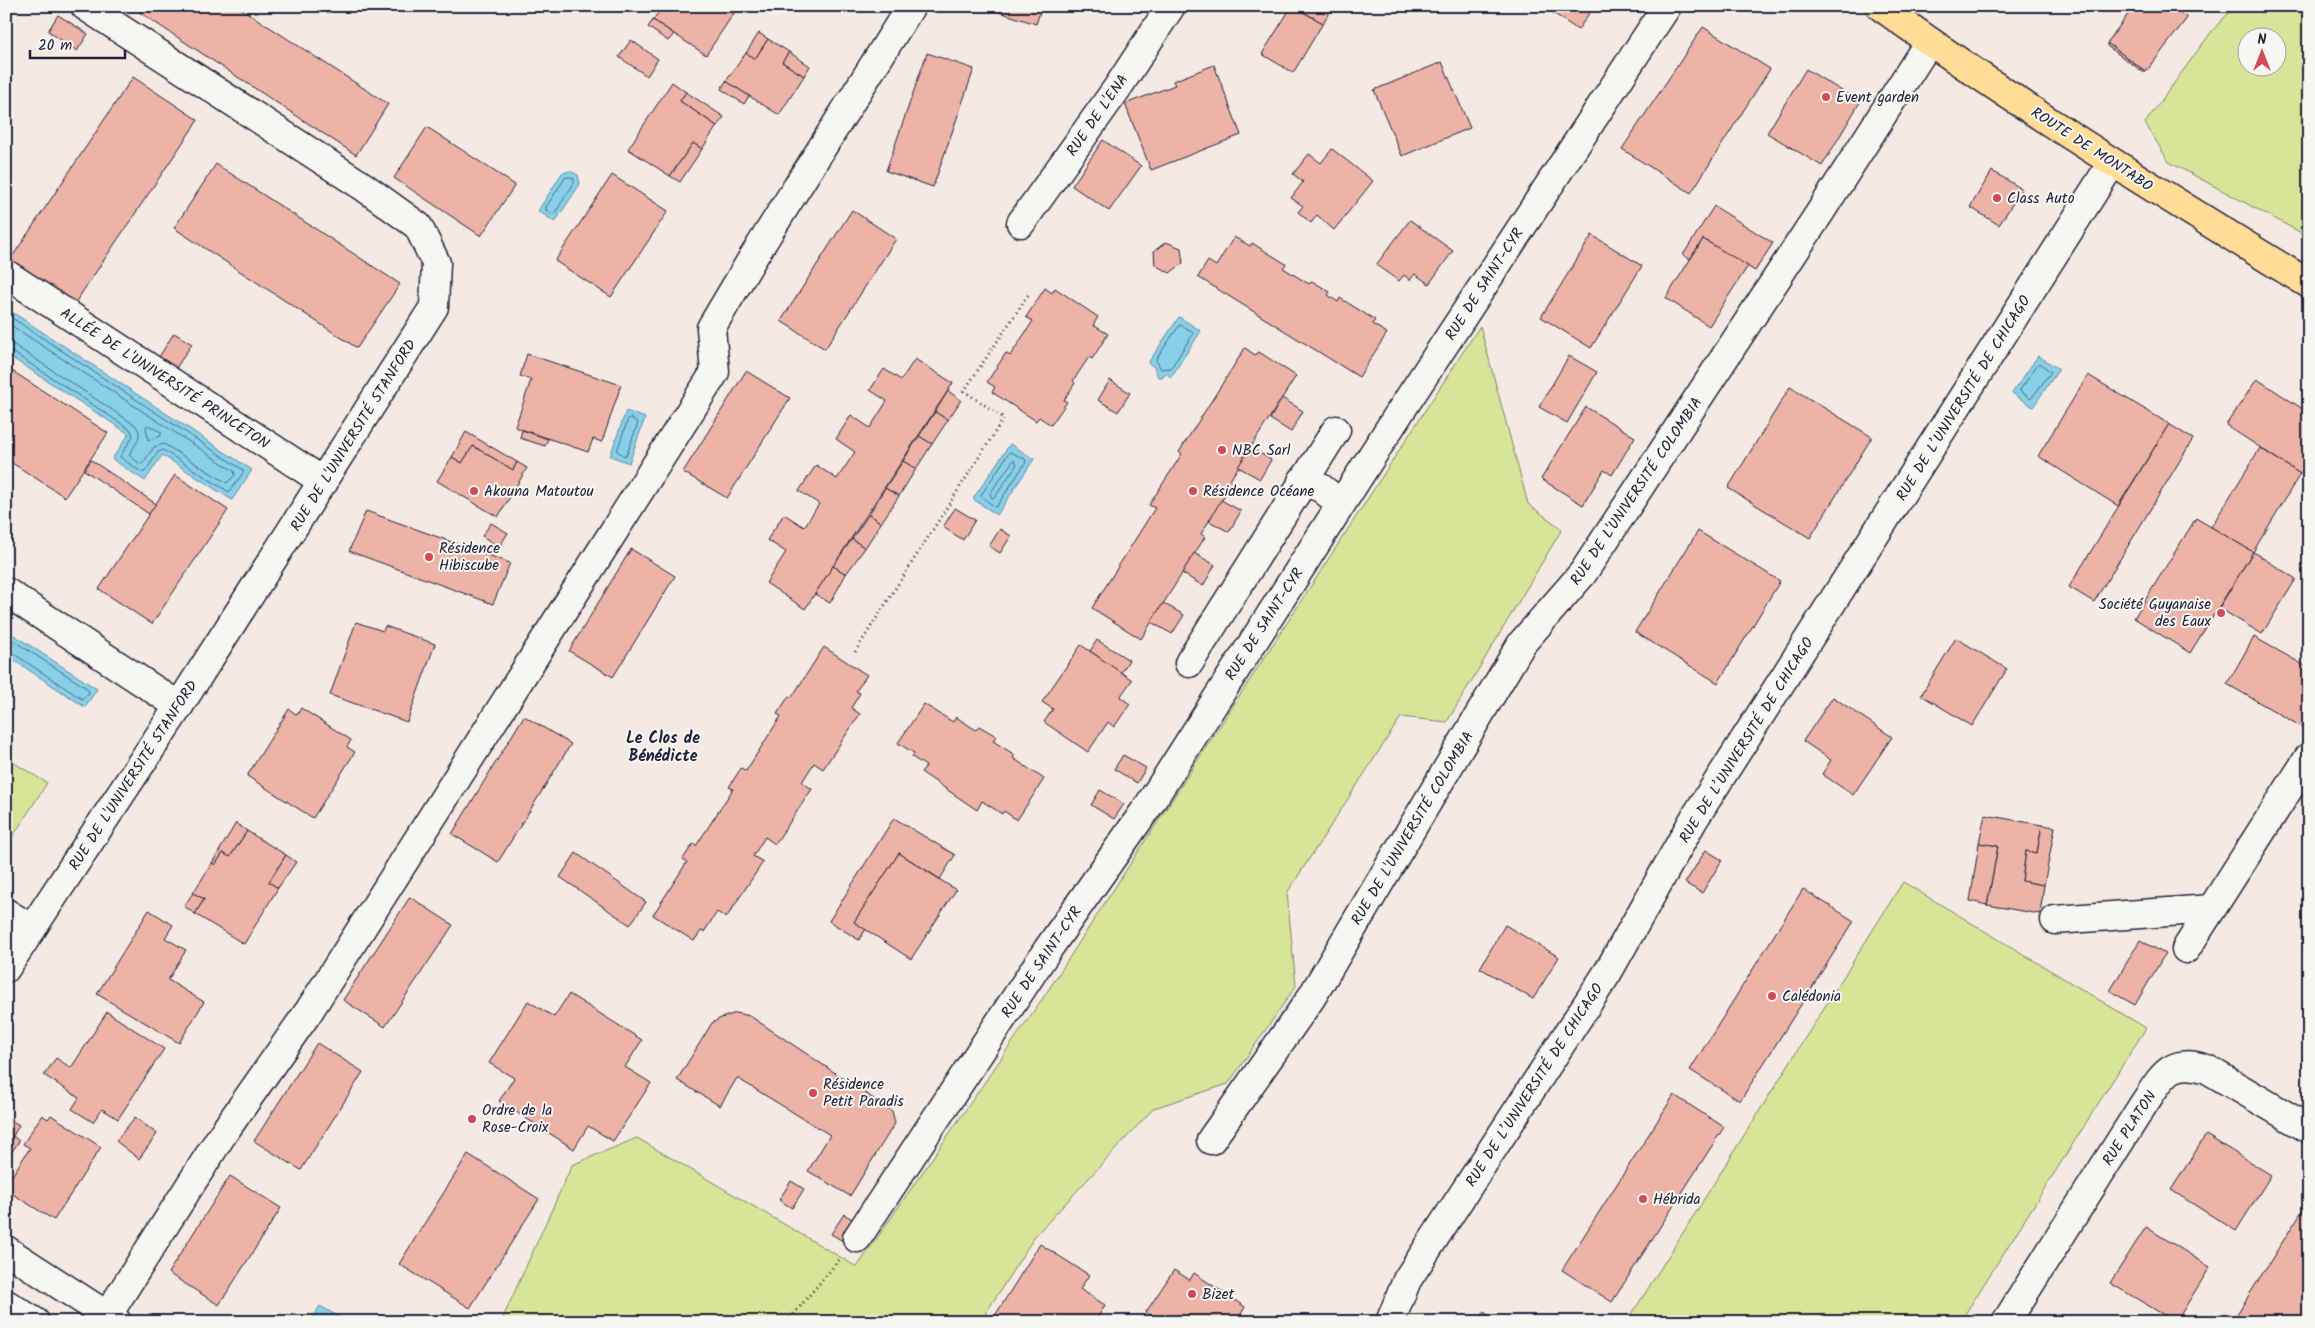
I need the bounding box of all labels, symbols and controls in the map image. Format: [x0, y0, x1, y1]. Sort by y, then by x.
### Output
scale bar [30, 28, 125, 60]
north arrow [2238, 28, 2288, 78]
text: N [2258, 29, 2267, 51]
text: 20 m [38, 34, 72, 58]
street label: RUE DE L'ENA [1061, 70, 1135, 162]
place label: Event garden [1836, 86, 1919, 110]
marker: Event garden [1820, 91, 1832, 103]
street label: ROUTE DE MONTABO [2026, 101, 2157, 198]
place label: Class Auto [2007, 187, 2075, 211]
marker: Class Auto [1991, 192, 2003, 204]
street label: RUE DE SAINT-CYR [1439, 223, 1530, 346]
street label: RUE DE L’UNIVERSITÉ DE CHICAGO [1890, 291, 2037, 506]
street label: ALLÉE DE L'UNIVERSITÉ PRINCETON [55, 302, 274, 456]
street label: RUE DE L'UNIVERSITÉ STANFORD [285, 334, 423, 536]
street label: RUE DE L'UNIVERSITÉ COLOMBIA [1565, 392, 1709, 591]
place label: NBC Sarl [1232, 439, 1291, 463]
marker: NBC Sarl [1216, 444, 1228, 456]
place label: Akouna Matoutou [484, 480, 594, 504]
place label: Résidence Océane [1203, 480, 1314, 504]
marker: Akouna Matoutou [468, 485, 480, 497]
marker: Résidence Océane [1187, 485, 1199, 497]
place label: Résidence Hibiscube [439, 537, 500, 578]
marker: Résidence Hibiscube [423, 551, 435, 563]
street label: RUE DE SAINT-CYR [1219, 563, 1310, 686]
place label: Société Guyanaise des Eaux [2099, 593, 2212, 634]
marker: Société Guyanaise des Eaux [2215, 607, 2227, 619]
street label: RUE DE L’UNIVERSITÉ DE CHICAGO [1673, 633, 1820, 848]
street label: RUE DE L'UNIVERSITÉ STANFORD [63, 675, 205, 876]
district label: Le Clos de Bénédicte [626, 726, 700, 769]
street label: RUE DE L'UNIVERSITÉ COLOMBIA [1345, 727, 1481, 930]
street label: RUE DE SAINT-CYR [995, 902, 1088, 1023]
street label: RUE DE L’UNIVERSITÉ DE CHICAGO [1460, 979, 1610, 1192]
place label: Calédonia [1782, 985, 1841, 1009]
marker: Calédonia [1766, 990, 1778, 1002]
place label: Résidence Petit Paradis [823, 1073, 904, 1114]
street label: RUE PLATON [2097, 1086, 2163, 1171]
marker: Résidence Petit Paradis [807, 1087, 819, 1099]
place label: Ordre de la Rose-Croix [482, 1099, 552, 1140]
marker: Ordre de la Rose-Croix [466, 1113, 478, 1125]
place label: Hébrida [1653, 1188, 1701, 1212]
marker: Hébrida [1637, 1193, 1649, 1205]
place label: Bizet [1202, 1283, 1234, 1307]
marker: Bizet [1186, 1288, 1198, 1300]

